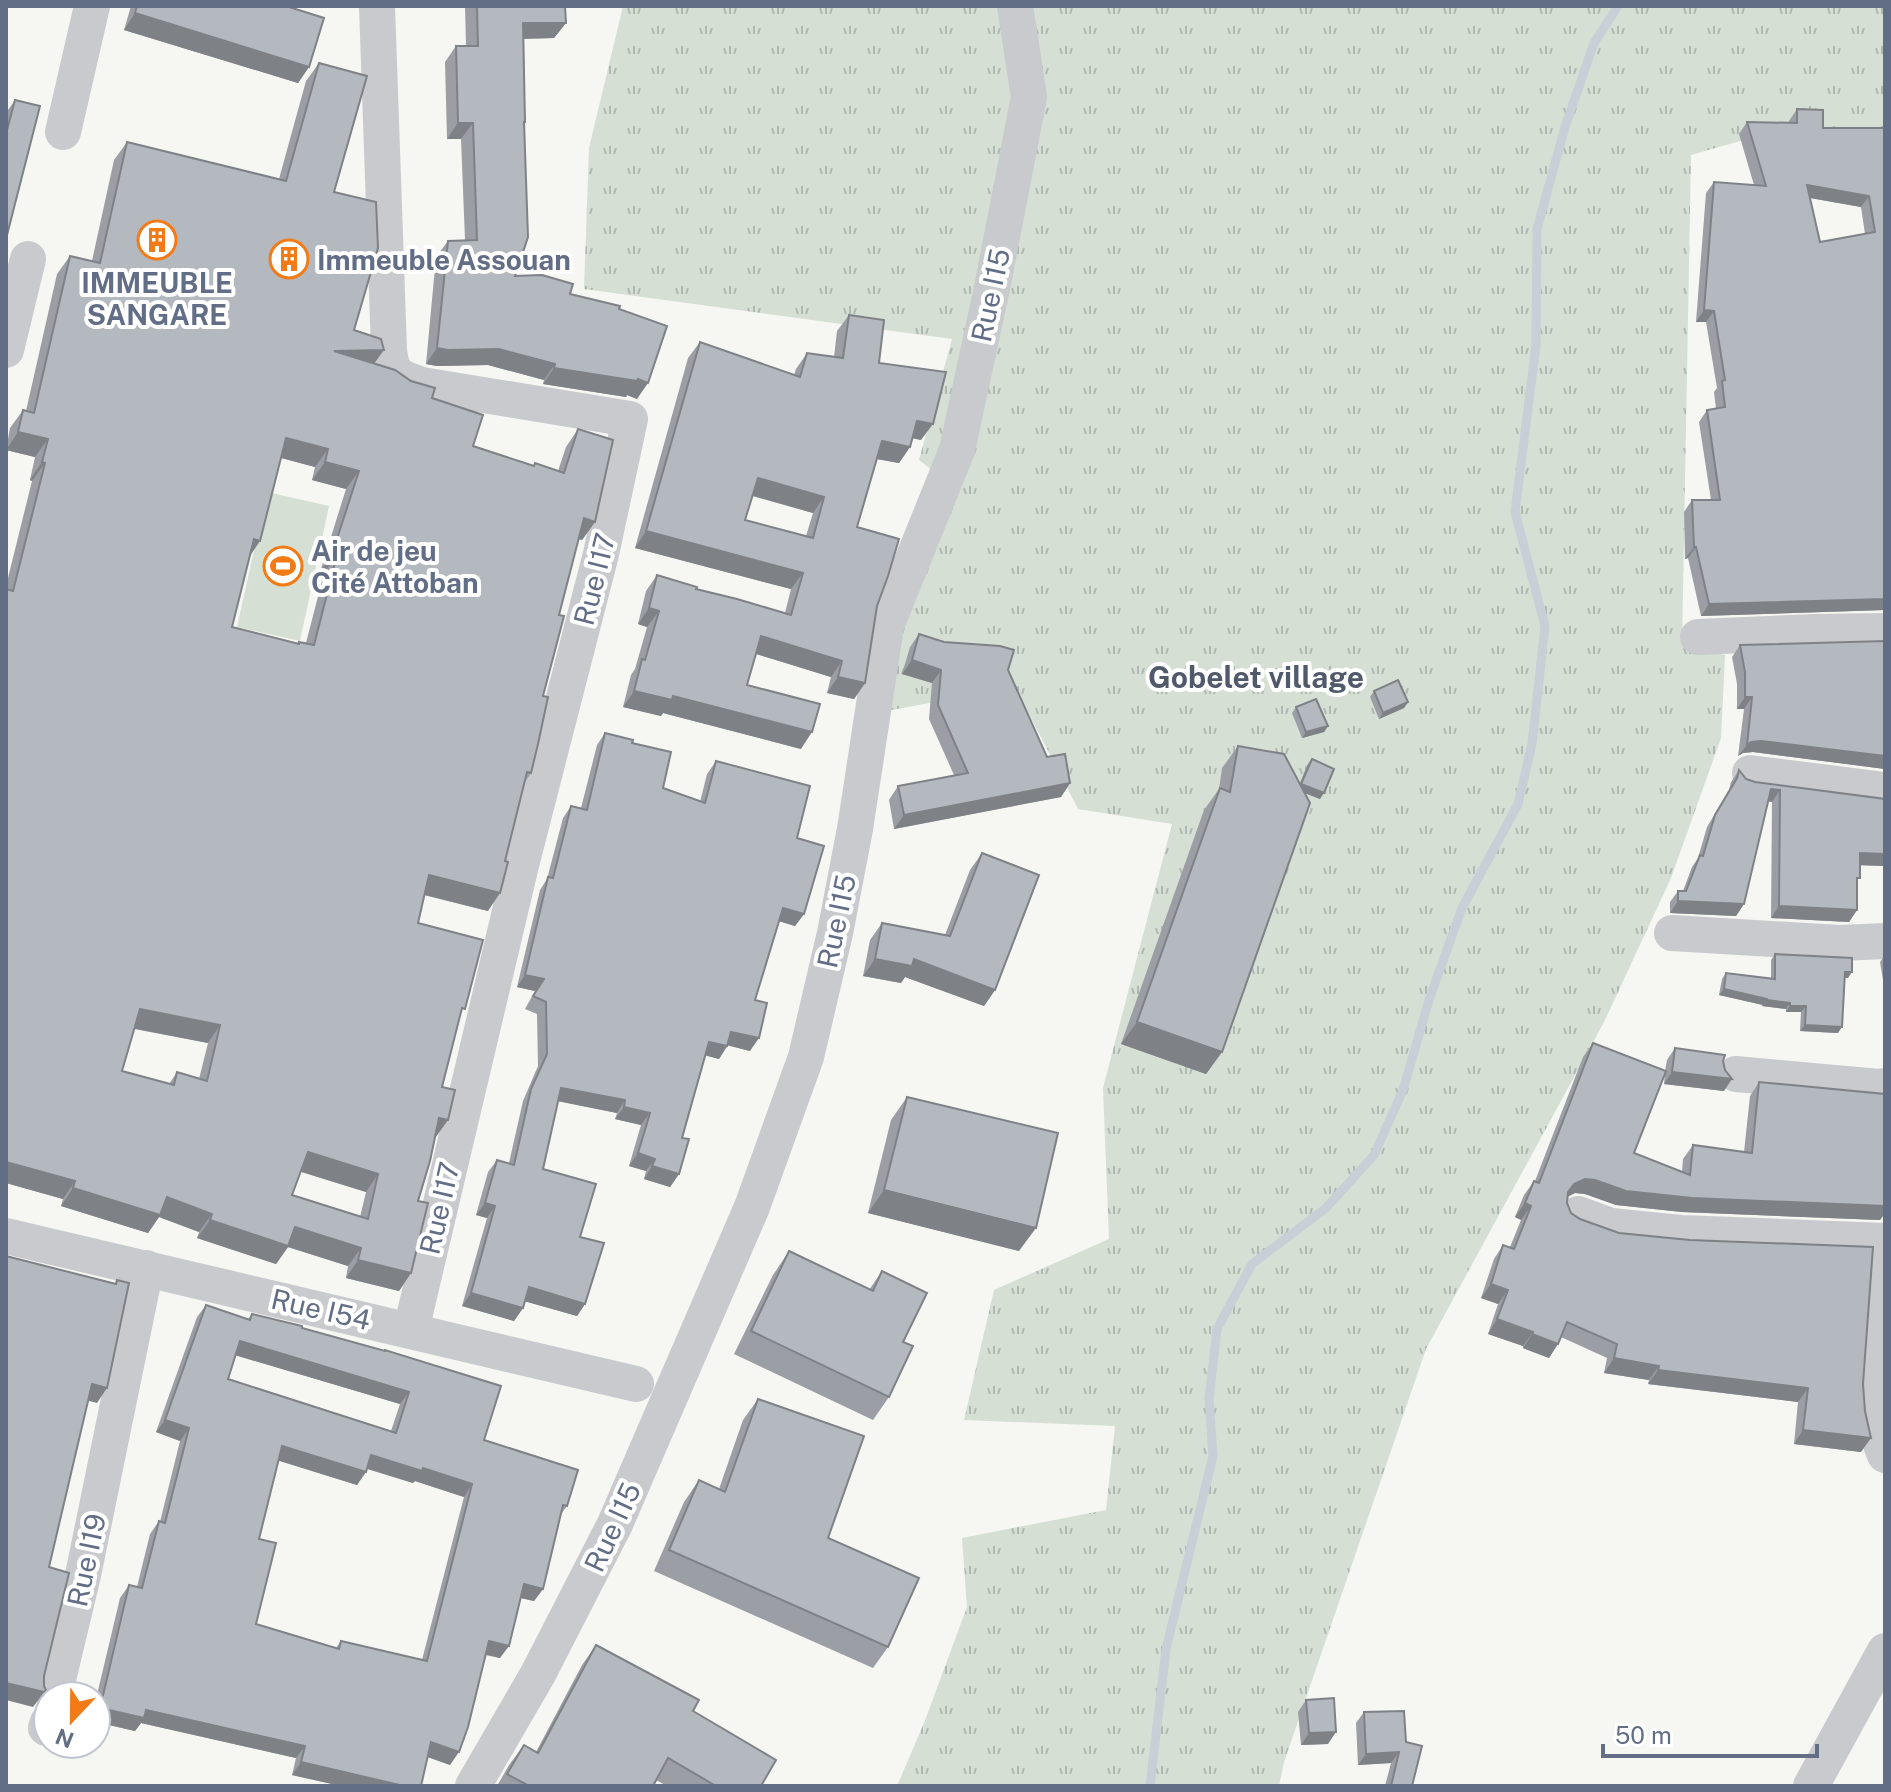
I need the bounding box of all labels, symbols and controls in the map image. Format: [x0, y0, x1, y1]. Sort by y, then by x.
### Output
building icon: IMMEUBLE SANGARE [136, 219, 178, 261]
building icon: Immeuble Assouan [268, 238, 310, 280]
place label: Immeuble Assouan [317, 243, 571, 276]
street label: Rue I15 [964, 245, 1016, 345]
place label: IMMEUBLE SANGARE [81, 266, 233, 331]
street label: Rue I17 [567, 530, 621, 628]
place label: Air de jeu Cité Attoban [311, 534, 479, 599]
sports icon: Air de jeu Cité Attoban [262, 545, 304, 587]
district label: Gobelet village [1148, 659, 1364, 695]
street label: Rue I15 [810, 871, 862, 971]
street label: Rue I17 [412, 1159, 466, 1257]
street label: Rue I54 [268, 1282, 374, 1336]
street label: Rue I15 [577, 1477, 647, 1577]
street label: Rue I19 [60, 1510, 112, 1610]
north arrow [32, 1680, 112, 1760]
scale bar [1603, 1708, 1817, 1758]
text: 50 m [1615, 1721, 1672, 1749]
text: N [52, 1723, 77, 1754]

